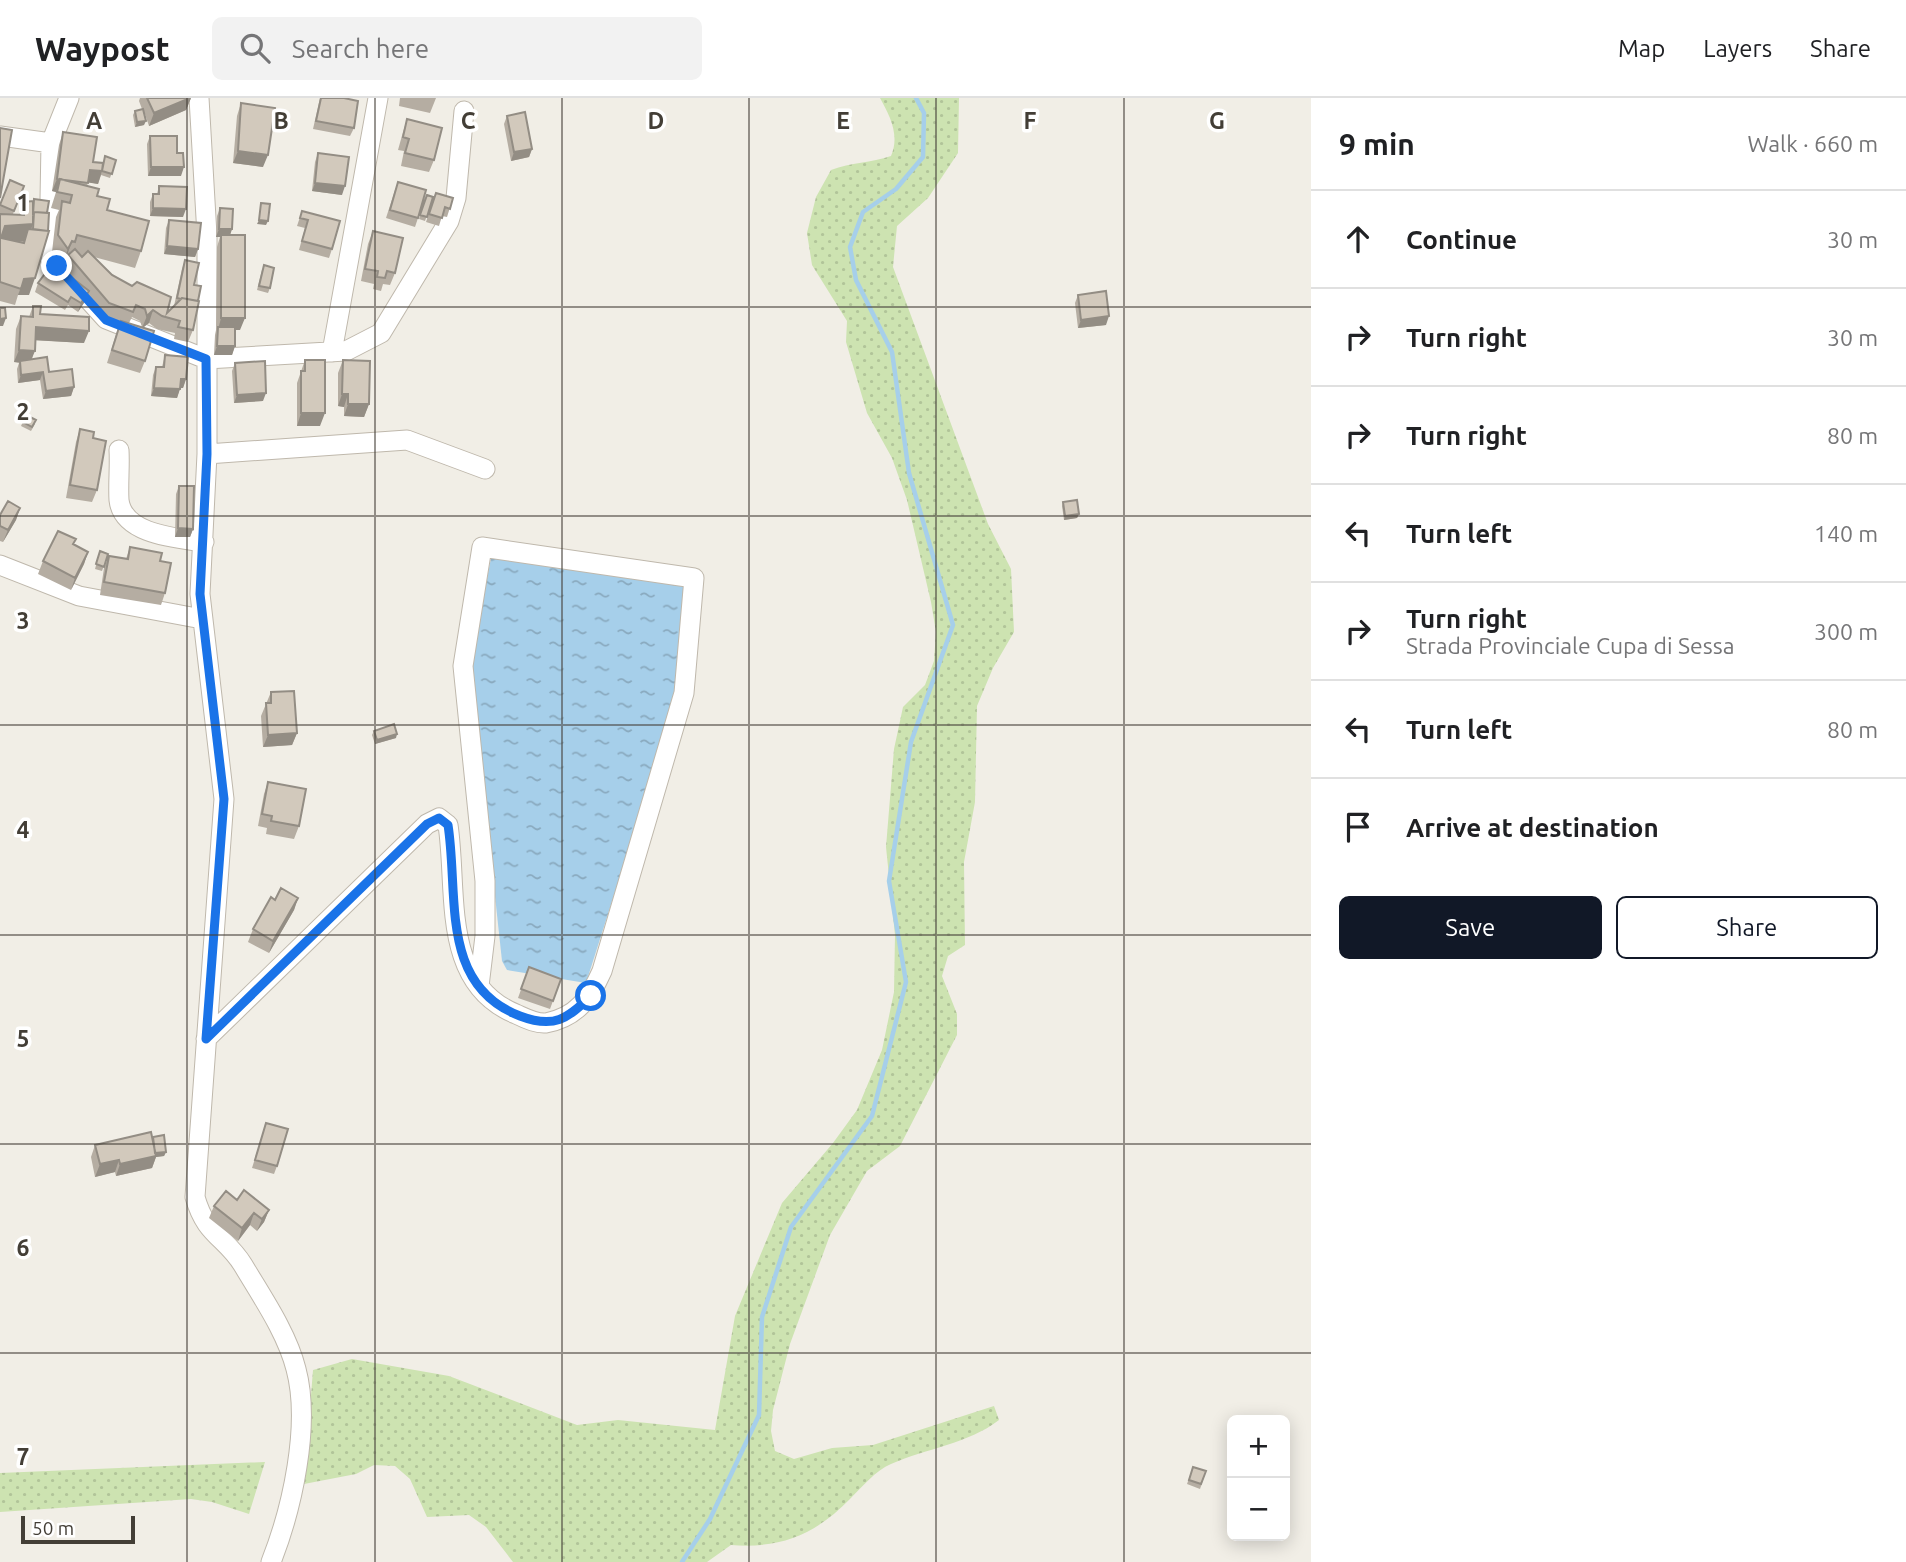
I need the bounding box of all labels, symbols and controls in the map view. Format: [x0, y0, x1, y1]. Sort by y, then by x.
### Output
search box [212, 17, 702, 80]
icon: search [236, 29, 274, 67]
text: Waypost [35, 30, 170, 67]
text: Search here [292, 34, 429, 63]
text: Map [1618, 35, 1665, 62]
text: Layers [1703, 35, 1772, 62]
text: Share [1810, 35, 1871, 62]
text: A [86, 108, 102, 133]
text: B [273, 108, 289, 133]
text: C [461, 108, 476, 133]
text: D [648, 108, 664, 133]
text: E [836, 108, 850, 133]
text: F [1024, 108, 1037, 133]
text: G [1209, 108, 1225, 133]
text: 9 min [1339, 127, 1415, 161]
text: Walk · 660 m [1747, 131, 1878, 156]
text: 1 [17, 190, 29, 215]
icon: ahead [1339, 220, 1377, 258]
text: Continue [1406, 225, 1517, 254]
text: 30 m [1827, 227, 1878, 252]
route end [41, 250, 72, 281]
icon: right [1339, 318, 1377, 356]
text: Turn right [1406, 323, 1527, 352]
text: 30 m [1827, 325, 1878, 350]
text: 2 [17, 399, 29, 424]
icon: right [1339, 416, 1377, 454]
text: Turn right [1406, 421, 1527, 450]
text: 80 m [1827, 423, 1878, 448]
icon: left [1339, 514, 1377, 552]
text: Turn left [1406, 519, 1512, 548]
text: 140 m [1814, 521, 1878, 546]
text: Turn right [1406, 604, 1527, 633]
text: 3 [17, 608, 29, 633]
icon: right [1339, 612, 1377, 650]
text: 300 m [1814, 619, 1878, 644]
text: Strada Provinciale Cupa di Sessa [1406, 633, 1734, 658]
icon: left [1339, 710, 1377, 748]
text: Turn left [1406, 715, 1512, 744]
text: 80 m [1827, 717, 1878, 742]
icon: arrive [1339, 808, 1377, 846]
text: Arrive at destination [1406, 813, 1659, 842]
text: 4 [17, 817, 30, 842]
button: Save [1339, 896, 1602, 959]
button: Share [1616, 896, 1878, 959]
route start [575, 980, 606, 1011]
text: 5 [17, 1026, 29, 1051]
text: 6 [17, 1235, 30, 1260]
map controls [1227, 1415, 1290, 1541]
button: + [1227, 1415, 1290, 1478]
text: 7 [17, 1444, 29, 1469]
button: − [1227, 1478, 1290, 1541]
scale bar [21, 1513, 135, 1545]
text: 50 m [32, 1517, 74, 1539]

